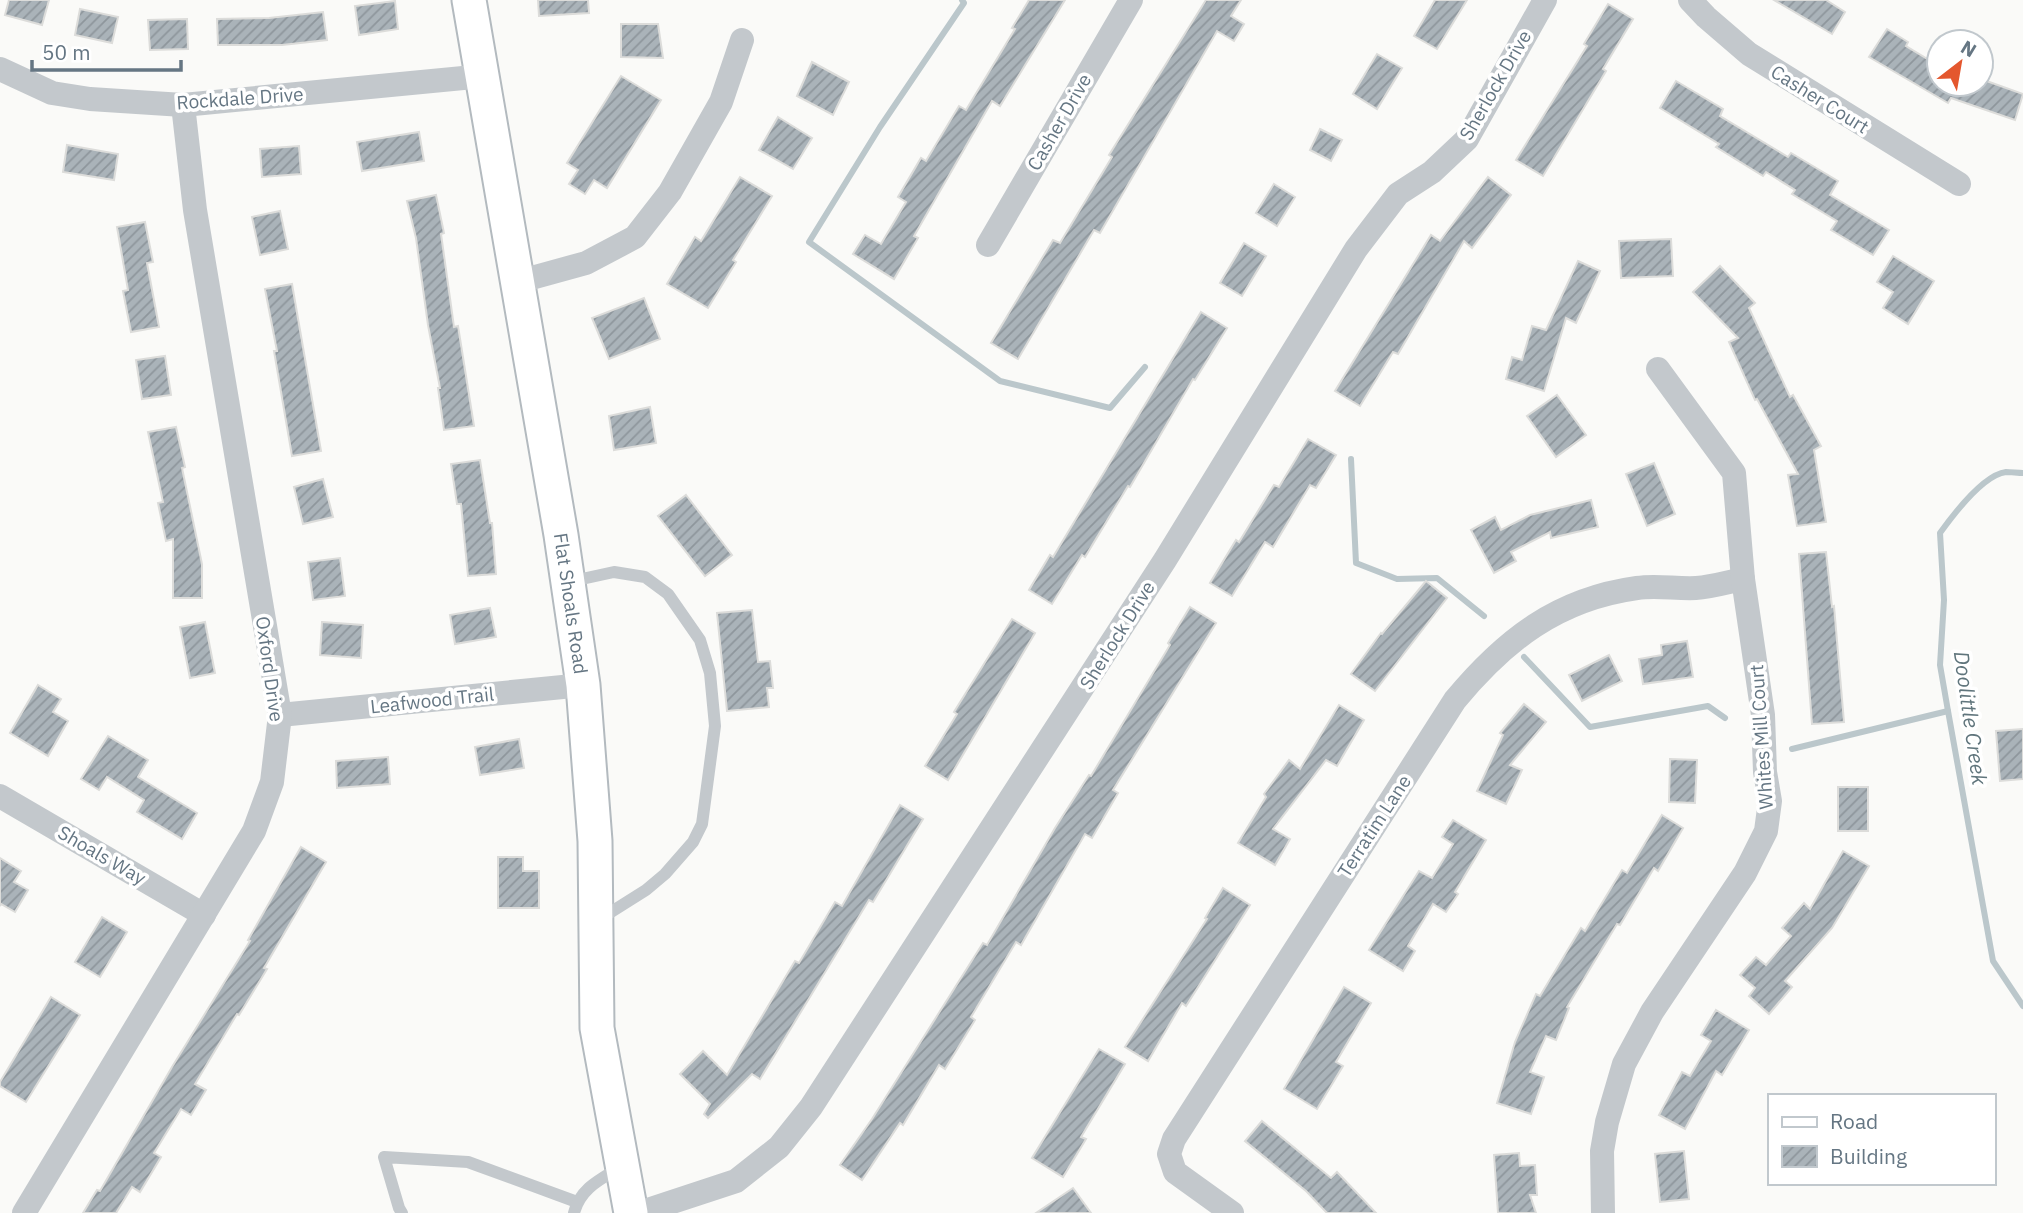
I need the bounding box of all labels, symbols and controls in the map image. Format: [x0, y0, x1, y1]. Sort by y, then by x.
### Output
street label: Sherlock Drive [1454, 26, 1536, 144]
scale bar [32, 28, 180, 72]
north arrow [1925, 28, 1995, 98]
text: N [1957, 35, 1981, 62]
text: 50 m [42, 38, 91, 66]
street label: Casher Court [1767, 59, 1873, 139]
street label: Casher Drive [1022, 69, 1096, 175]
street label: Rockdale Drive [176, 82, 304, 114]
street label: Flat Shoals Road [549, 531, 593, 676]
street label: Sherlock Drive [1074, 576, 1160, 694]
street label: Oxford Drive [251, 615, 289, 723]
water label: Doolittle Creek [1948, 649, 1994, 788]
street label: Whites Mill Court [1744, 664, 1778, 810]
street label: Leafwood Trail [369, 682, 495, 718]
street label: Terratim Lane [1332, 770, 1416, 882]
street label: Shoals Way [54, 820, 151, 890]
legend [1768, 1094, 1995, 1185]
text: Road [1830, 1107, 1878, 1135]
text: Building [1830, 1142, 1907, 1170]

